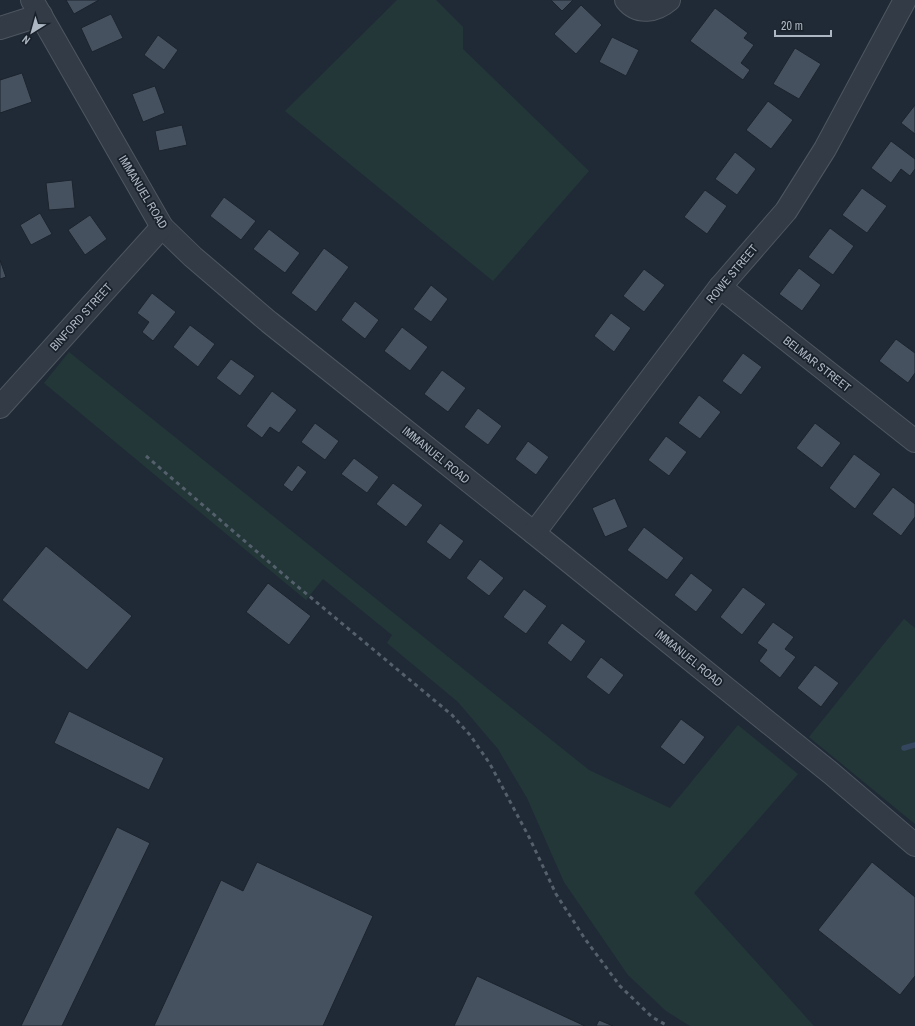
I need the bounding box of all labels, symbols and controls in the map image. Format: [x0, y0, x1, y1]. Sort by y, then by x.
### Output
north arrow [12, 12, 52, 52]
scale bar [775, 12, 831, 38]
text: 20 m [781, 18, 803, 34]
text: N [19, 32, 33, 48]
street label: IMMANUEL ROAD [115, 152, 171, 232]
street label: ROWE STREET [703, 241, 761, 307]
street label: BINFORD STREET [46, 280, 116, 354]
street label: BELMAR STREET [780, 332, 854, 396]
street label: IMMANUEL ROAD [399, 423, 473, 487]
street label: IMMANUEL ROAD [652, 626, 726, 690]

